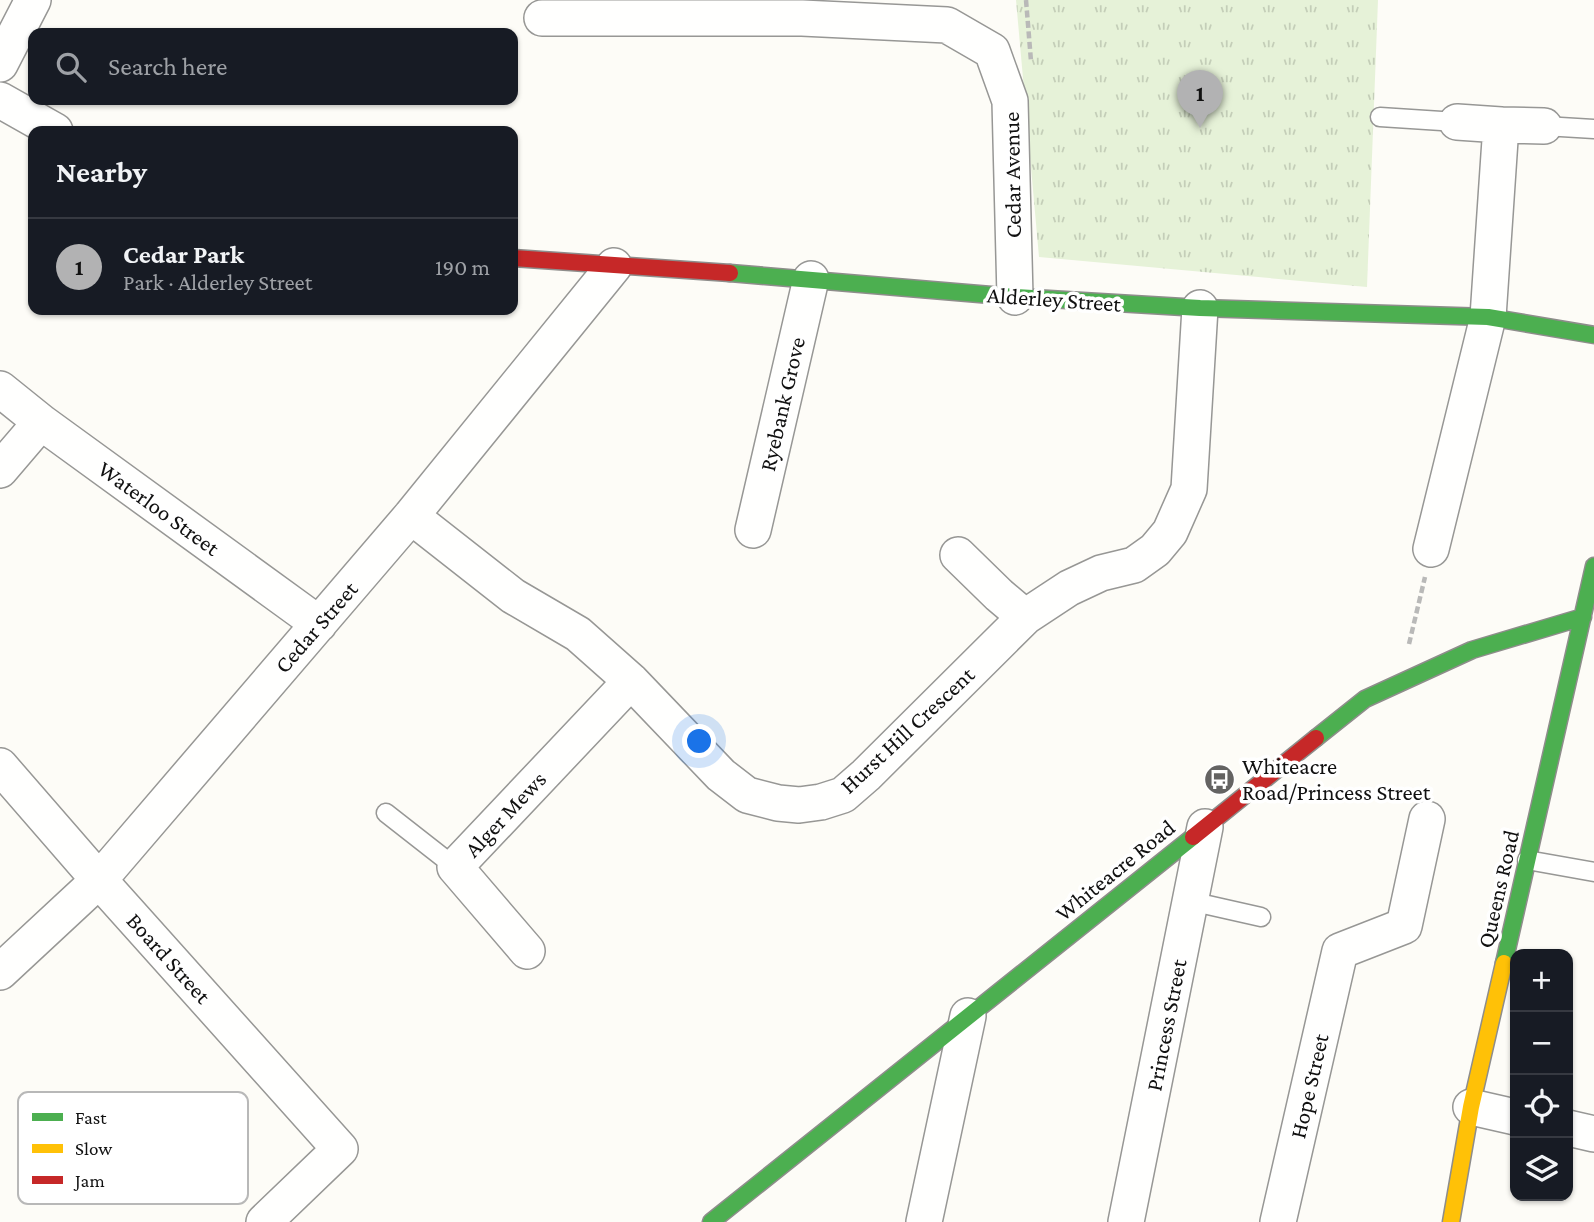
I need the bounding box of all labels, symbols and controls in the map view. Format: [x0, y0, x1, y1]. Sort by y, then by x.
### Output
search box [28, 28, 518, 105]
icon: search [52, 48, 90, 86]
text: Search here [108, 52, 227, 81]
pin: 1 [1177, 70, 1223, 128]
street label: Cedar Avenue [998, 112, 1026, 238]
text: Nearby [56, 155, 147, 188]
text: Cedar Park [123, 240, 244, 269]
text: 1 [75, 254, 83, 280]
text: 190 m [435, 254, 490, 280]
text: Park · Alderley Street [123, 269, 312, 295]
street label: Alderley Street [986, 281, 1122, 317]
street label: Ryebank Grove [754, 334, 810, 474]
street label: Waterloo Street [93, 455, 225, 561]
street label: Cedar Street [269, 576, 363, 678]
street label: Hurst Hill Crescent [835, 661, 980, 799]
your location [682, 724, 716, 758]
place label: Whiteacre Road/Princess Street [1242, 753, 1431, 805]
bus stop icon: Whiteacre Road/Princess Street [1202, 762, 1236, 796]
street label: Alger Mews [459, 766, 551, 862]
street label: Whiteacre Road [1050, 814, 1180, 926]
street label: Queens Road [1472, 828, 1524, 950]
street label: Board Street [122, 907, 217, 1009]
map controls [1510, 949, 1573, 1201]
button: + [1510, 949, 1573, 1012]
street label: Princess Street [1140, 956, 1192, 1093]
button: − [1510, 1012, 1573, 1075]
street label: Hope Street [1284, 1031, 1334, 1141]
button: locate [1510, 1075, 1573, 1138]
legend [18, 1092, 248, 1204]
text: Fast [75, 1107, 107, 1128]
text: Slow [75, 1138, 112, 1159]
button: layers [1510, 1138, 1573, 1201]
text: Jam [73, 1170, 105, 1191]

